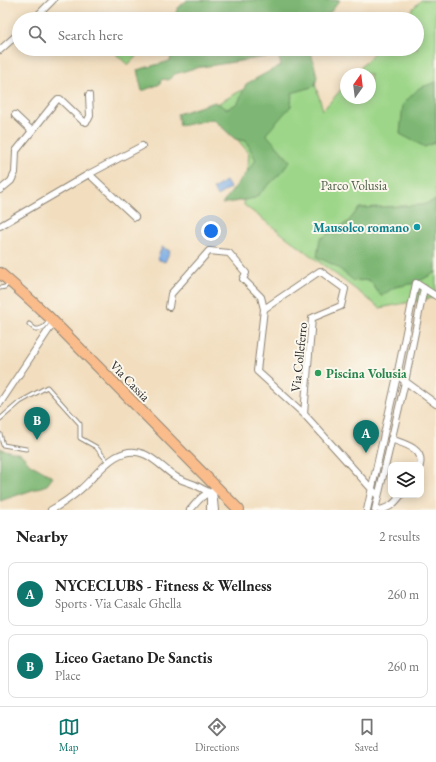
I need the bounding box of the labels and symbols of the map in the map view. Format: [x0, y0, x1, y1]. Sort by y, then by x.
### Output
north arrow [340, 68, 376, 104]
park label: Parco Volusia [321, 177, 388, 194]
place label: Mausoleo romano [313, 219, 409, 236]
your location [201, 221, 221, 241]
marker: Mausoleo romano [412, 222, 422, 232]
street label: Via Colleferro [287, 321, 311, 393]
street label: Via Cassia [106, 357, 154, 406]
place label: Piscina Volusia [326, 365, 407, 382]
marker: Piscina Volusia [313, 368, 323, 378]
pin: B [24, 407, 50, 440]
pin: A [353, 420, 379, 453]

